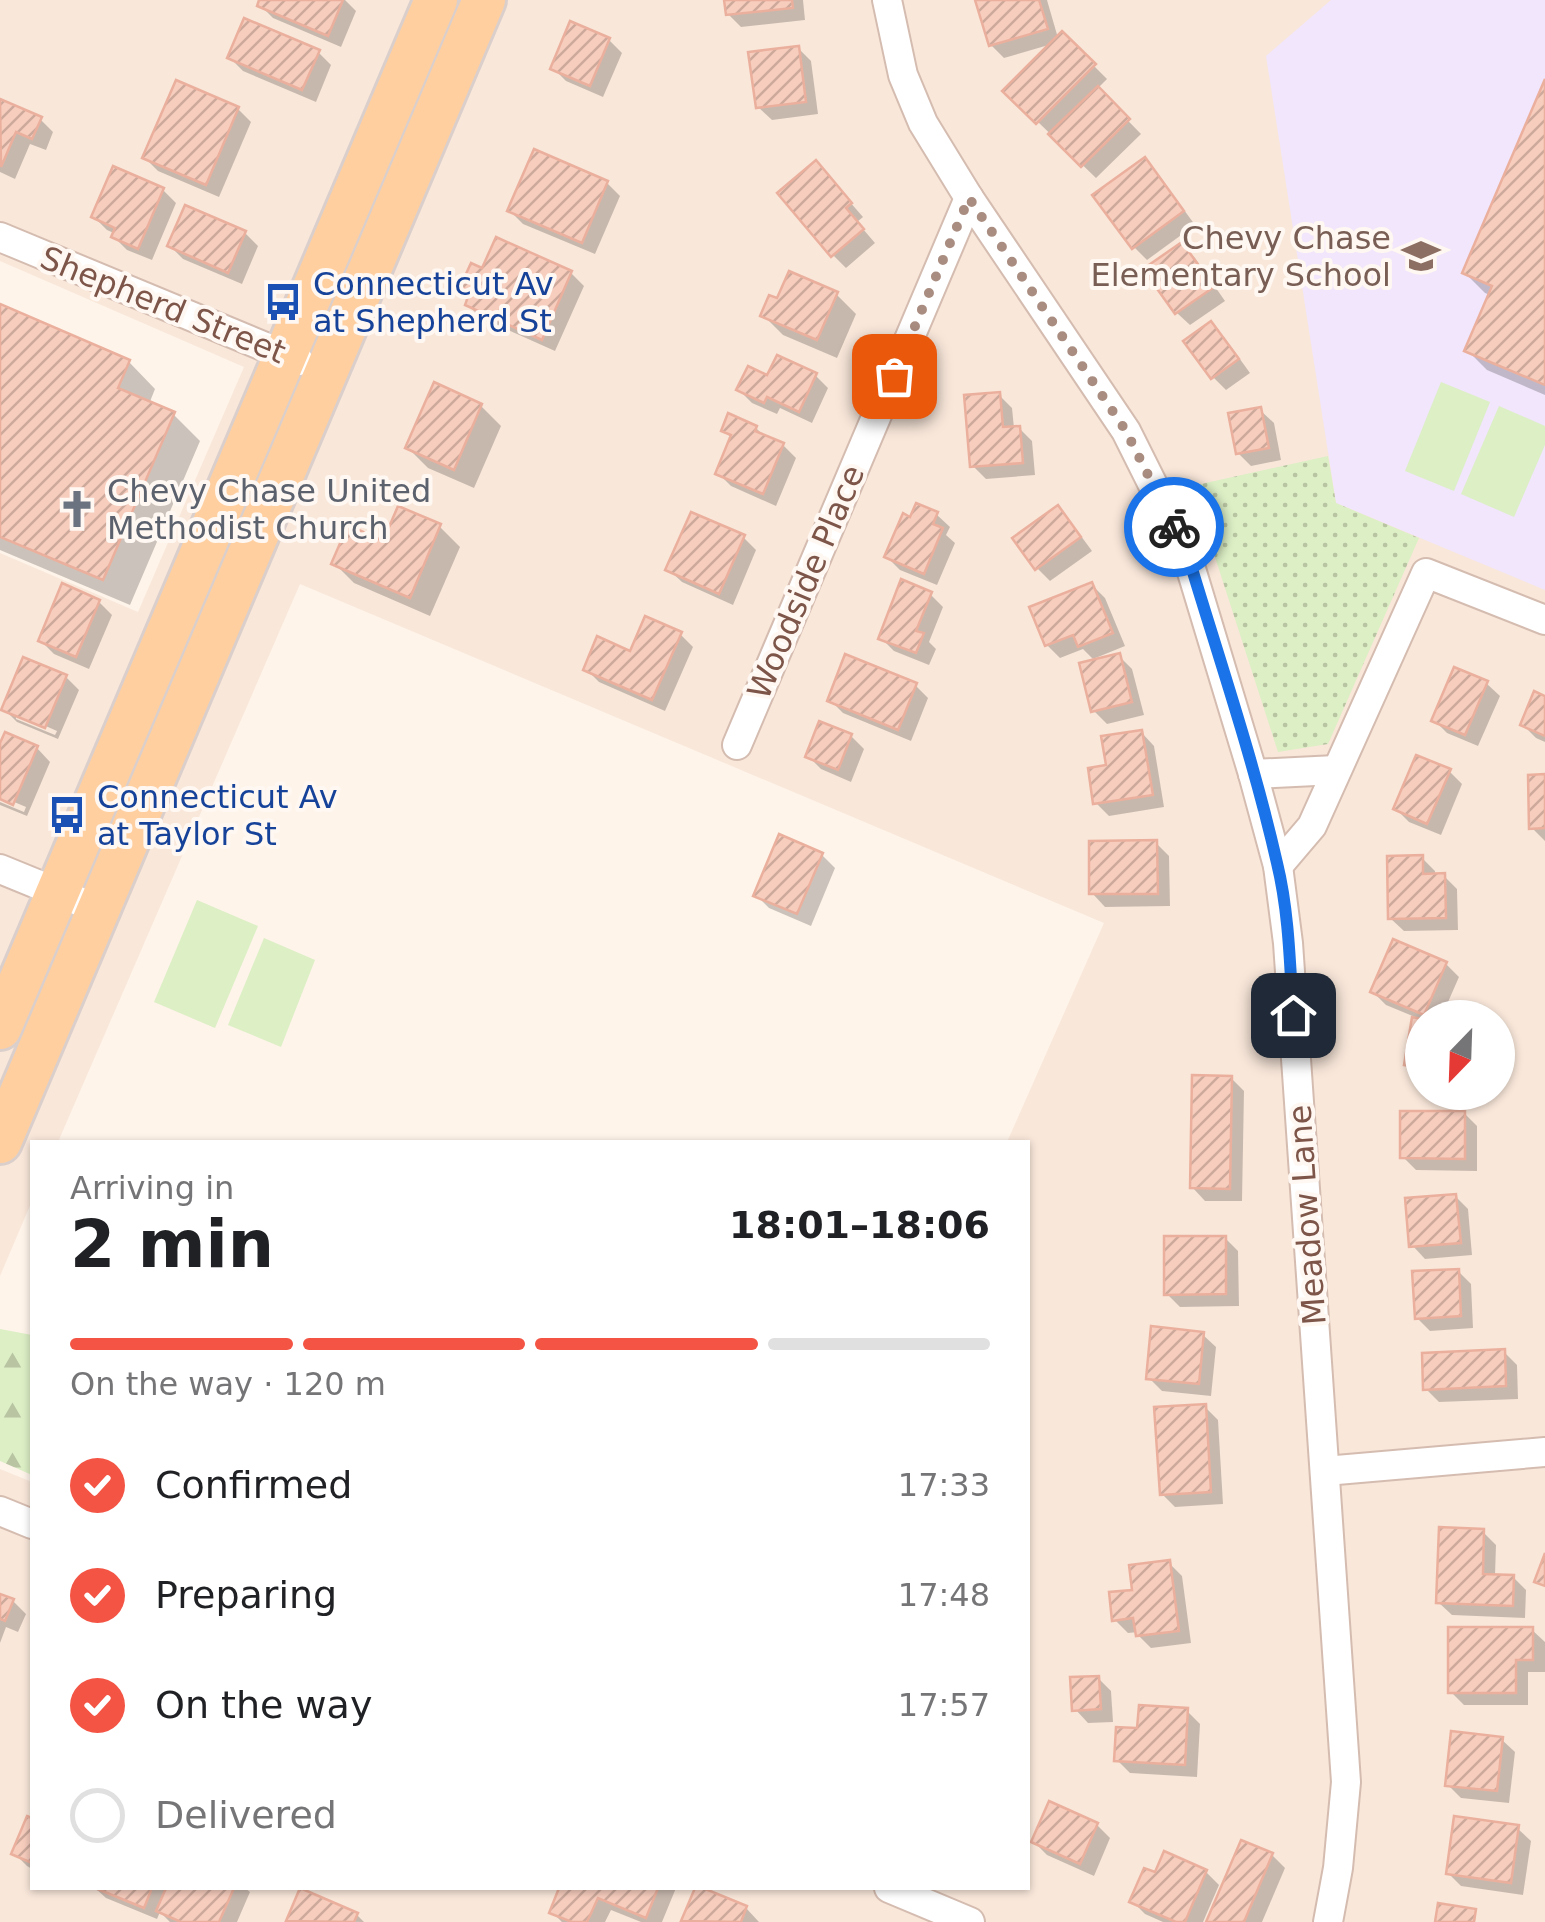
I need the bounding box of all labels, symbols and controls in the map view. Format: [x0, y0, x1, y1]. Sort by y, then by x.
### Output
place label: Chevy Chase Elementary School [1090, 219, 1391, 294]
school or university icon: Chevy Chase Elementary School [1400, 235, 1442, 277]
street label: Shepherd Street [35, 239, 291, 371]
place label: Connecticut Av at Shepherd St [313, 265, 554, 340]
bus stop icon: Connecticut Av at Shepherd St [262, 281, 304, 323]
pin [852, 334, 937, 419]
icon: bag [867, 349, 922, 404]
street label: Woodside Place [740, 459, 872, 705]
place label: Chevy Chase United Methodist Church [107, 472, 431, 547]
courier [1124, 477, 1224, 577]
church icon: Chevy Chase United Methodist Church [56, 488, 98, 530]
icon: bike [1147, 500, 1202, 555]
place label: Connecticut Av at Taylor St [97, 778, 338, 853]
bus stop icon: Connecticut Av at Taylor St [46, 794, 88, 836]
pin [1251, 973, 1336, 1058]
icon: home [1266, 988, 1321, 1043]
north arrow [1405, 1000, 1515, 1110]
map controls [1405, 1000, 1515, 1110]
street label: Meadow Lane [1280, 1104, 1334, 1326]
text: Arriving in [70, 1169, 234, 1207]
text: 18:01–18:06 [729, 1203, 990, 1247]
text: 2 min [70, 1207, 274, 1282]
text: On the way · 120 m [70, 1365, 386, 1403]
icon: check [70, 1458, 125, 1513]
text: Confirmed [155, 1463, 352, 1507]
text: 17:33 [898, 1466, 990, 1504]
icon: check [70, 1568, 125, 1623]
text: Preparing [155, 1573, 337, 1617]
text: 17:48 [898, 1576, 990, 1614]
icon: check [70, 1678, 125, 1733]
text: On the way [155, 1683, 372, 1727]
text: 17:57 [898, 1686, 990, 1724]
text: Delivered [155, 1793, 337, 1837]

